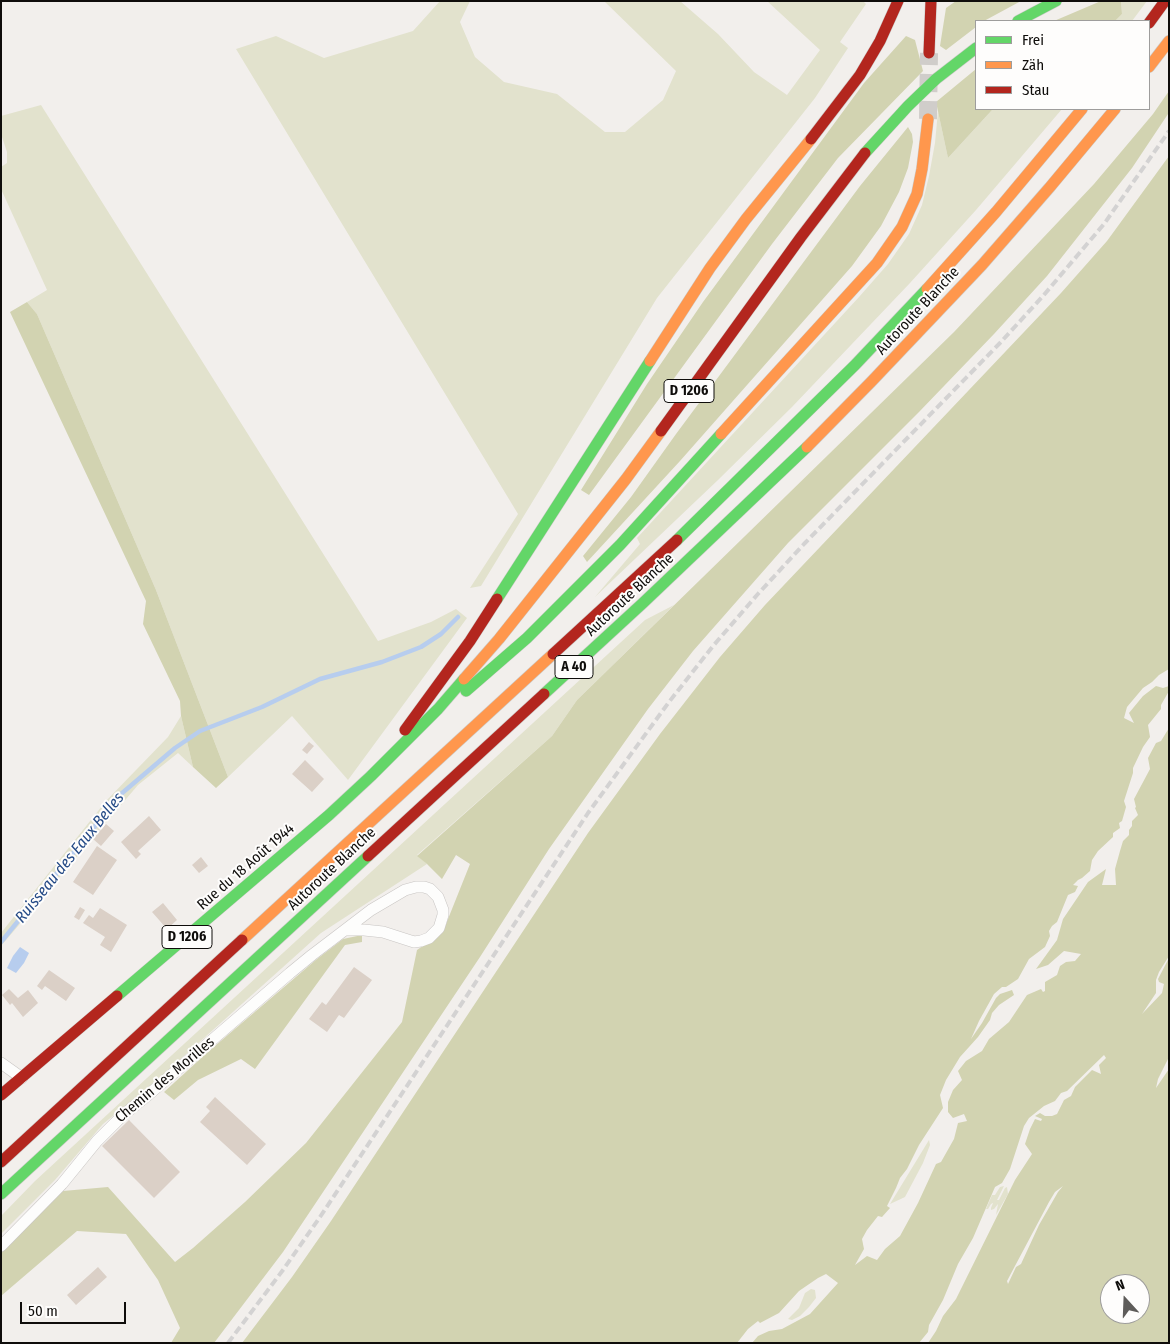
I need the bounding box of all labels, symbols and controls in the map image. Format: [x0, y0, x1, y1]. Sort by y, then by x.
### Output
legend [975, 20, 1150, 110]
text: Frei [1022, 31, 1044, 49]
text: Zäh [1022, 56, 1044, 74]
text: Stau [1022, 81, 1049, 99]
street label: Autoroute Blanche [873, 263, 963, 359]
road number: D 1206 [664, 380, 714, 402]
street label: Autoroute Blanche [582, 550, 678, 640]
road number: A 40 [555, 656, 593, 679]
water label: Ruisseau des Eaux Belles [11, 789, 129, 927]
street label: Rue du 18 Août 1944 [194, 820, 298, 914]
street label: Autoroute Blanche [284, 824, 380, 914]
road number: D 1206 [162, 926, 212, 949]
street label: Chemin des Morilles [112, 1033, 218, 1127]
north arrow [1100, 1274, 1150, 1324]
text: N [1113, 1276, 1127, 1295]
scale bar [22, 1292, 129, 1324]
text: 50 m [28, 1302, 58, 1320]

